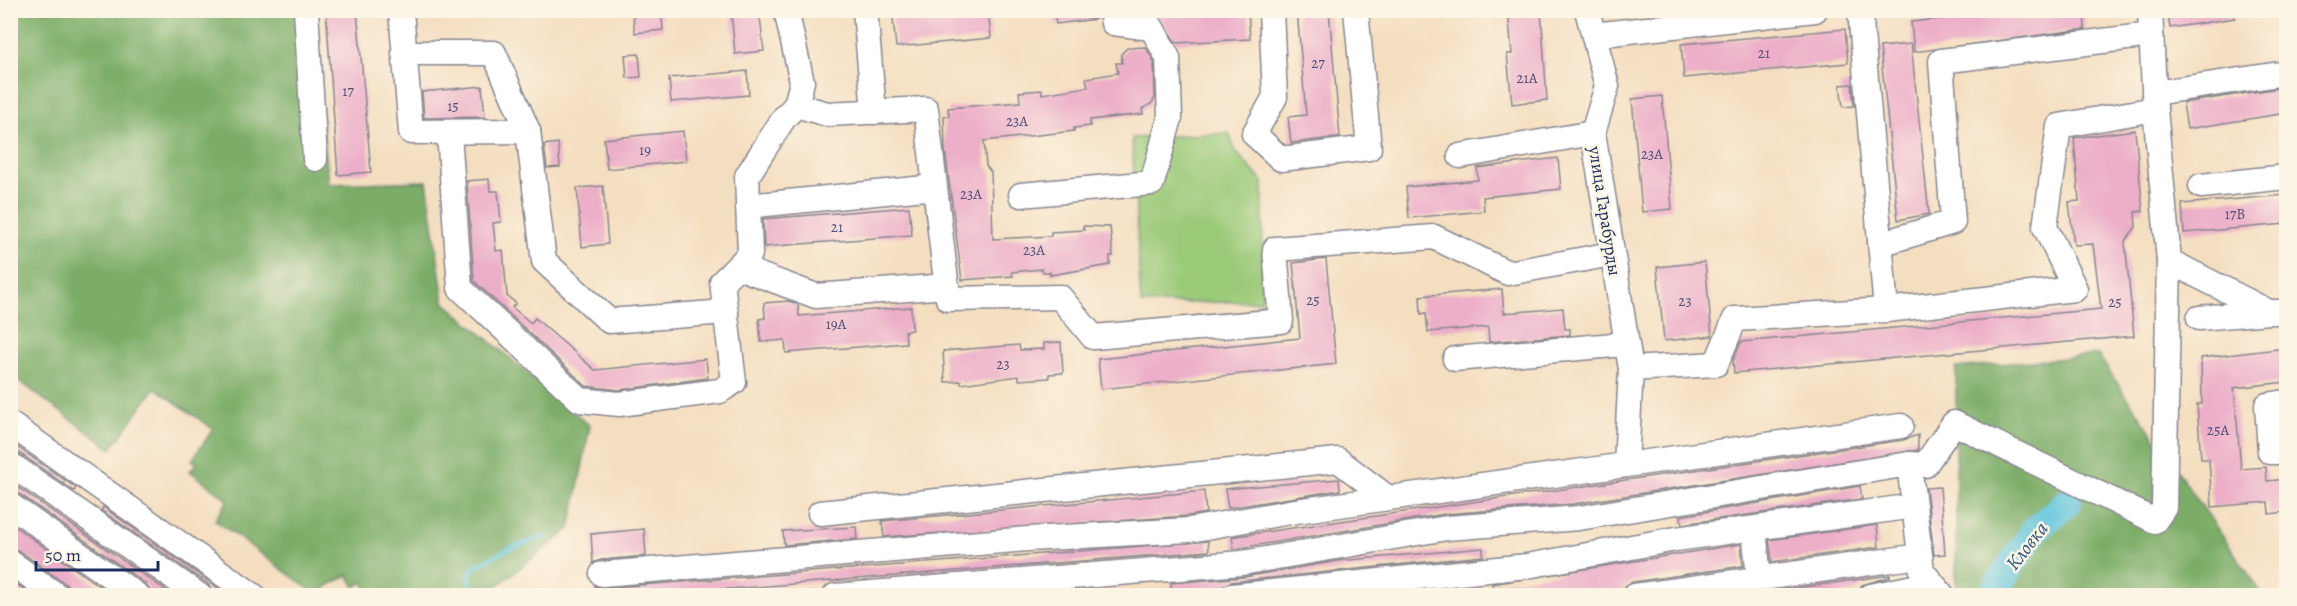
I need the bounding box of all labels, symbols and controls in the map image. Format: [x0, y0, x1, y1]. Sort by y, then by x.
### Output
house number: 21 [1758, 43, 1770, 63]
house number: 27 [1311, 53, 1325, 73]
house number: 21А [1516, 68, 1538, 88]
house number: 17 [342, 81, 354, 101]
house number: 15 [447, 96, 459, 116]
house number: 23А [1006, 111, 1028, 131]
house number: 19 [639, 140, 651, 160]
street label: улица Гарабурды [1583, 143, 1627, 278]
house number: 23А [1641, 144, 1663, 164]
house number: 23А [960, 184, 982, 204]
house number: 17В [2225, 204, 2245, 224]
house number: 21 [831, 217, 843, 237]
house number: 23А [1023, 240, 1045, 260]
house number: 25 [1306, 290, 1320, 310]
house number: 23 [1678, 291, 1692, 311]
house number: 25 [2108, 292, 2122, 312]
house number: 19А [826, 314, 847, 334]
house number: 23 [996, 354, 1010, 374]
house number: 25А [2207, 420, 2229, 440]
water label: Кловка [2000, 516, 2054, 576]
scale bar [36, 534, 158, 572]
text: 50 m [45, 543, 81, 567]

